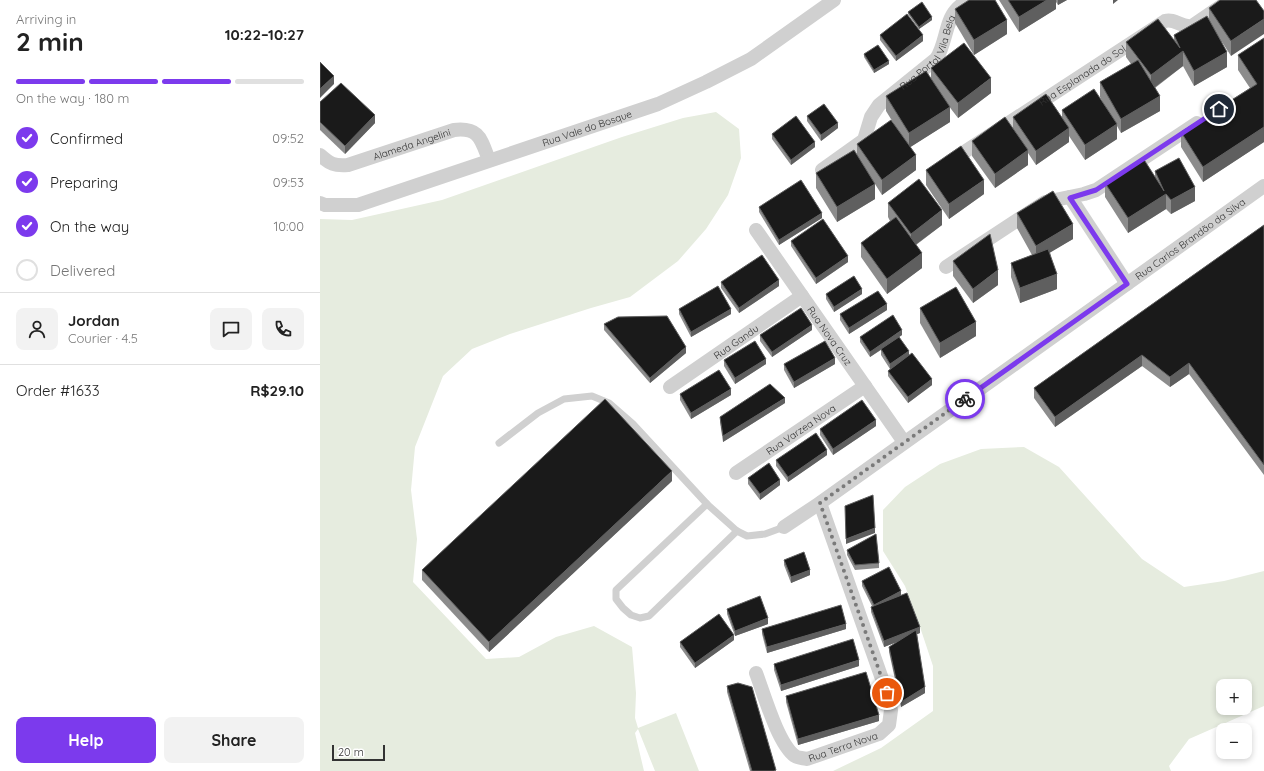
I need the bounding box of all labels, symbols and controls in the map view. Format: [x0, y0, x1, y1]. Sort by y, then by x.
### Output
text: Arriving in [16, 11, 76, 27]
street label: Rua Portal Vila Bela [897, 13, 958, 92]
text: 2 min [16, 25, 84, 58]
text: 10:22–10:27 [225, 25, 304, 44]
street label: Rua Esplanada do Sol [1036, 42, 1128, 108]
text: On the way · 180 m [16, 90, 129, 106]
pin [1202, 92, 1236, 126]
icon: home [1208, 98, 1230, 120]
street label: Rua Vale do Bosque [540, 107, 634, 149]
street label: Alameda Angelini [371, 125, 452, 163]
icon: check [16, 127, 38, 149]
text: Confirmed [50, 129, 123, 148]
text: 09:52 [272, 130, 304, 146]
icon: check [16, 171, 38, 193]
text: Preparing [50, 173, 118, 192]
text: 09:53 [273, 174, 304, 190]
street label: Rua Carlos Brandão da Silva [1132, 195, 1248, 282]
icon: check [16, 215, 38, 237]
text: On the way [50, 217, 129, 236]
text: 10:00 [274, 218, 304, 234]
text: Delivered [50, 261, 115, 280]
street label: Rua Nova Cruz [805, 304, 855, 368]
button: person [16, 308, 58, 350]
button: chat [210, 308, 252, 350]
button: phone [262, 308, 304, 350]
text: Jordan [68, 311, 120, 330]
street label: Rua Gandu [711, 321, 761, 362]
text: Courier · 4.5 [68, 330, 138, 346]
courier [945, 379, 985, 419]
text: Order #1633 [16, 381, 100, 400]
text: R$29.10 [250, 381, 304, 400]
icon: bike [954, 388, 976, 410]
street label: Rua Varzea Nova [763, 401, 838, 458]
pin [870, 676, 904, 710]
map controls [1216, 679, 1252, 759]
button: + [1216, 679, 1252, 715]
icon: bag [876, 682, 898, 704]
button: Help [16, 717, 156, 763]
button: Share [164, 717, 304, 763]
button: − [1216, 723, 1252, 759]
street label: Rua Terra Nova [806, 728, 879, 765]
scale bar [332, 743, 385, 762]
text: 20 m [338, 745, 364, 759]

